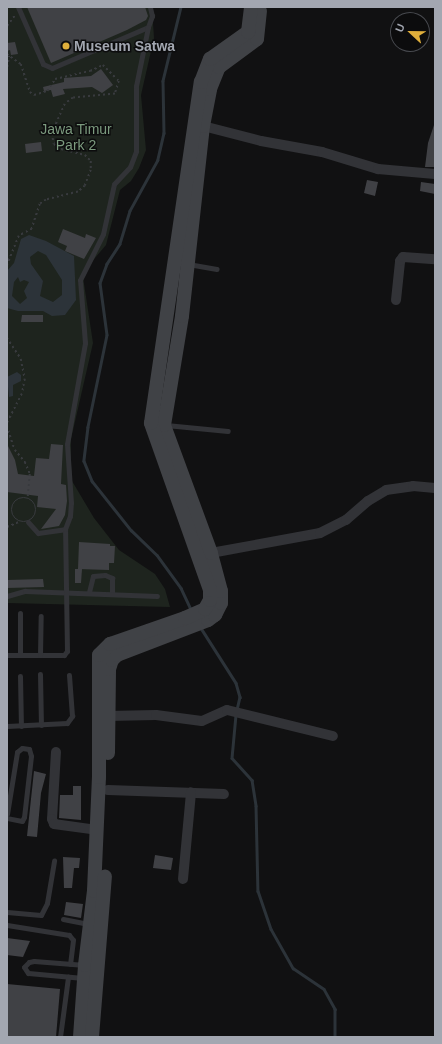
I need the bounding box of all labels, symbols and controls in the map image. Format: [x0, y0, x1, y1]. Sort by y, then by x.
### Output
north arrow [390, 12, 430, 52]
text: U [393, 22, 407, 34]
place label: Museum Satwa [74, 38, 175, 54]
marker: Museum Satwa [61, 41, 71, 51]
park label: Jawa Timur Park 2 [40, 121, 112, 154]

